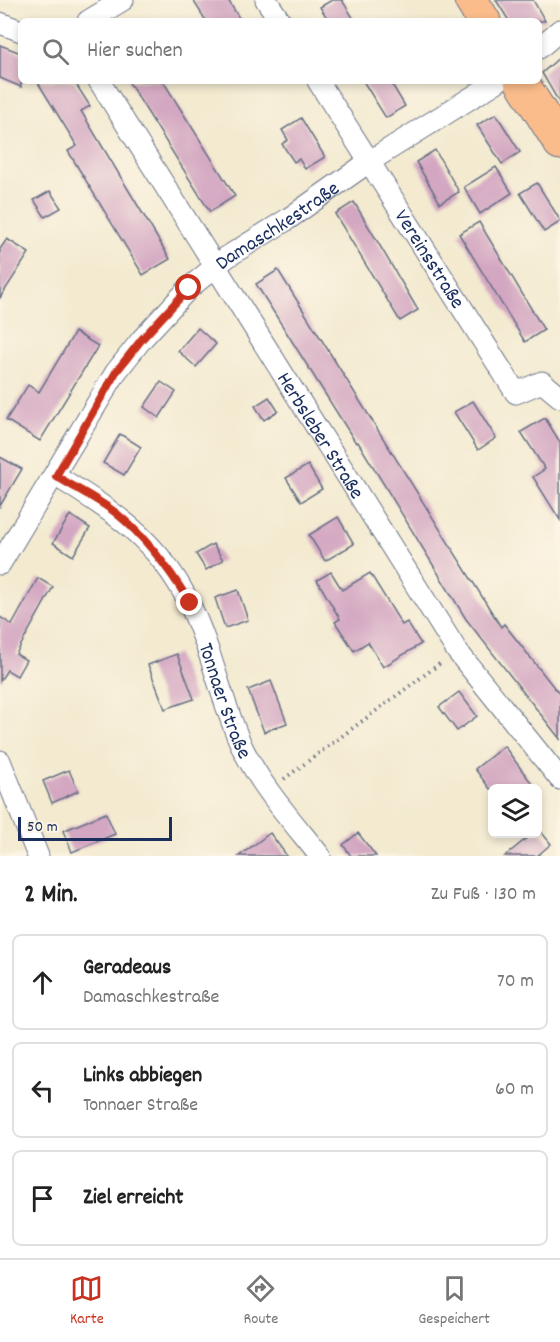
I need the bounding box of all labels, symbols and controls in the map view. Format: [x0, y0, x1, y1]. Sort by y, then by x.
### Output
search box [18, 18, 542, 84]
icon: search [39, 35, 72, 68]
text: Hier suchen [87, 36, 183, 67]
street label: Damaschkestraße [210, 175, 347, 279]
street label: Vereinsstraße [385, 204, 471, 315]
route start [175, 274, 201, 300]
street label: Herbsleber Straße [268, 367, 370, 506]
route end [176, 589, 202, 615]
street label: Tonnaer Straße [189, 639, 258, 765]
map controls [488, 784, 542, 838]
button: layers [488, 784, 542, 838]
scale bar [18, 814, 172, 842]
text: 50 m [27, 816, 58, 839]
text: 2 Min. [24, 877, 78, 914]
text: Zu Fuß · 130 m [431, 881, 536, 909]
text: Geradeaus [83, 953, 171, 984]
icon: ahead [26, 966, 59, 999]
text: 70 m [497, 968, 534, 996]
text: Damaschkestraße [83, 984, 219, 1012]
text: Links abbiegen [83, 1061, 202, 1092]
icon: left [26, 1074, 59, 1107]
text: 60 m [495, 1076, 534, 1104]
text: Tonnaer Straße [83, 1092, 198, 1120]
icon: arrive [26, 1182, 59, 1215]
text: Ziel erreicht [83, 1183, 183, 1214]
tab: Karte [70, 1272, 104, 1331]
tab: Route [244, 1272, 278, 1331]
tab: Gespeichert [418, 1272, 490, 1331]

